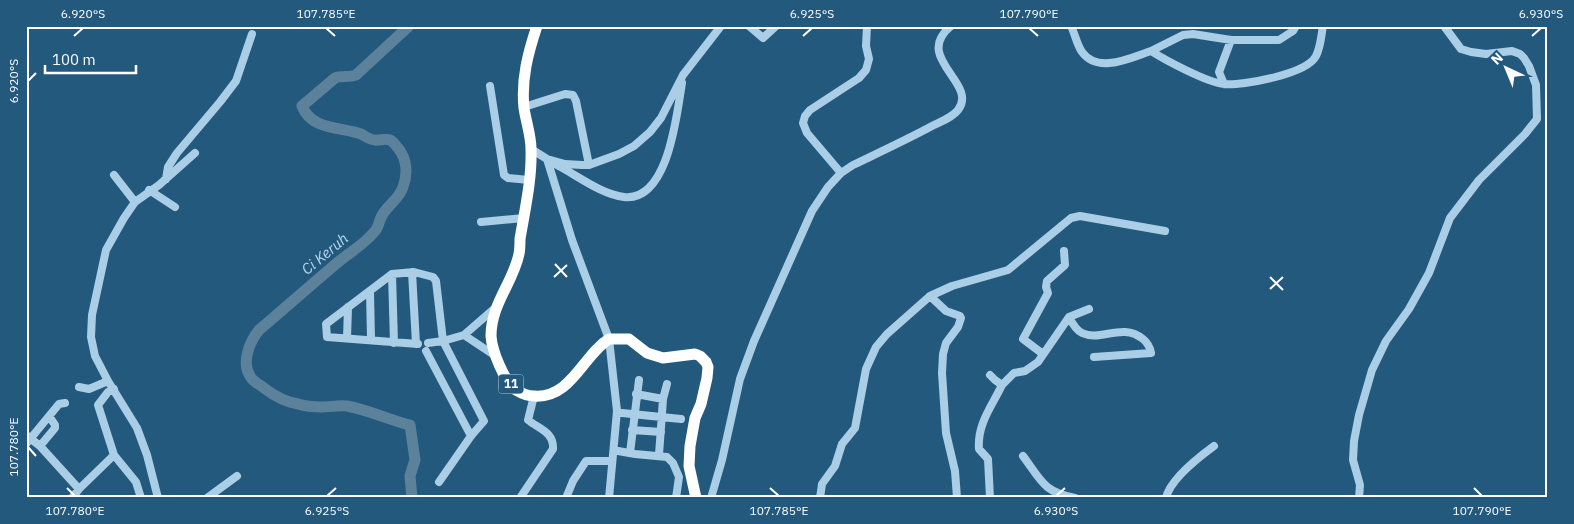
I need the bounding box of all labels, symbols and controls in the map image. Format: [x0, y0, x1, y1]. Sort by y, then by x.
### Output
text: 6.920°S [61, 6, 105, 21]
text: 107.785°E [296, 6, 356, 21]
text: 6.925°S [790, 6, 834, 21]
text: 107.790°E [999, 6, 1059, 21]
text: 6.930°S [1519, 6, 1563, 21]
scale bar [45, 42, 136, 74]
north arrow [1482, 42, 1532, 92]
text: N [1487, 49, 1507, 69]
text: 100 m [52, 50, 96, 69]
text: 6.920°S [6, 59, 21, 103]
water label: Ci Keruh [297, 229, 352, 279]
road number: 11 [498, 374, 524, 394]
text: 107.780°E [6, 417, 21, 477]
text: 107.780°E [45, 503, 105, 518]
text: 6.925°S [305, 503, 349, 518]
text: 107.785°E [749, 503, 809, 518]
text: 6.930°S [1034, 503, 1078, 518]
text: 107.790°E [1452, 503, 1512, 518]

